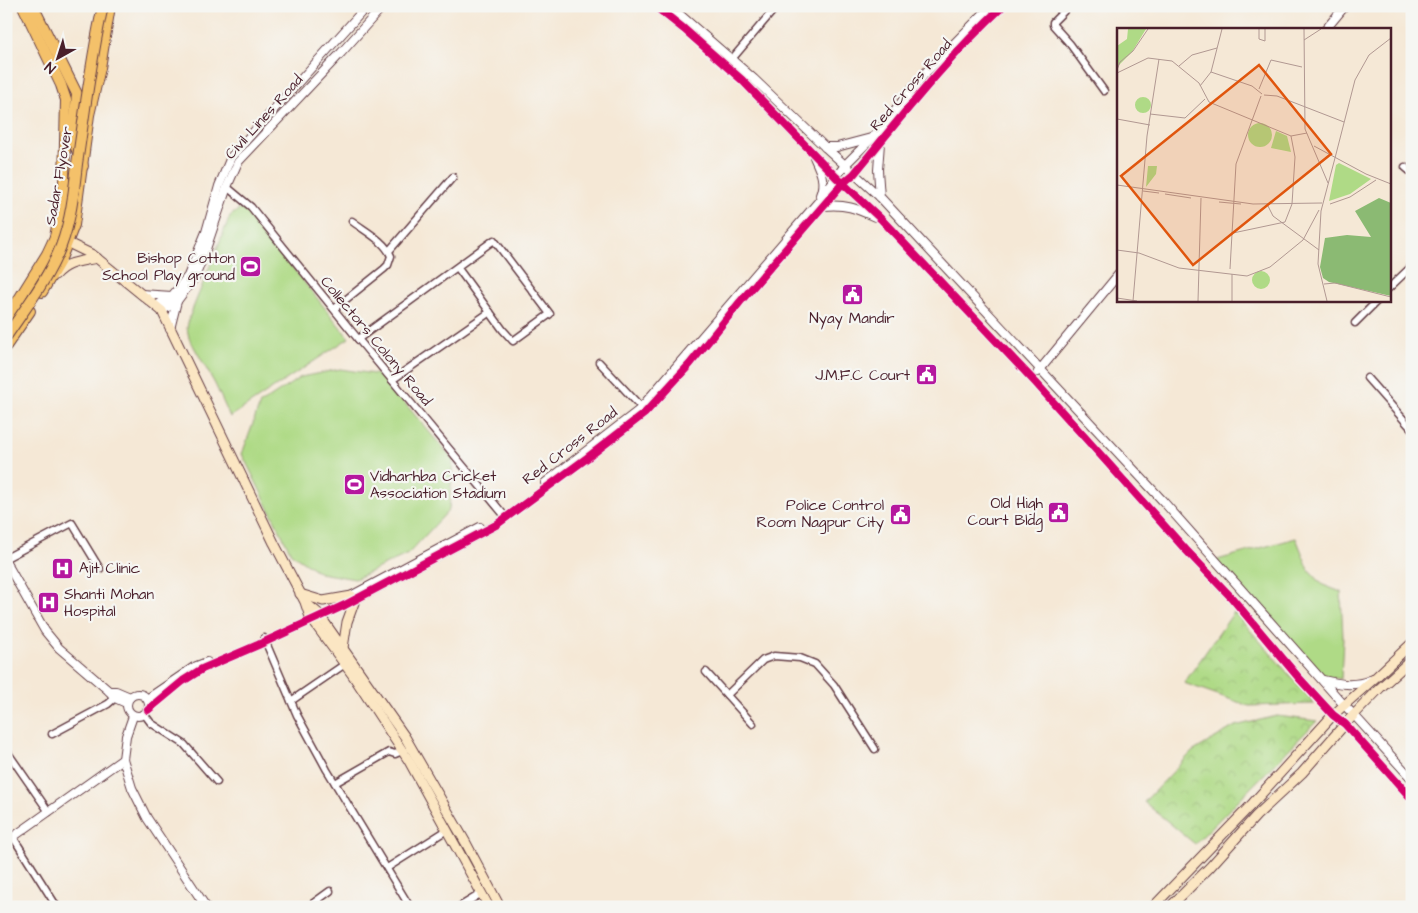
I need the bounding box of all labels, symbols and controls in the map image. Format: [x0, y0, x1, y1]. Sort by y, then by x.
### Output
inset map [1117, 28, 1390, 301]
north arrow [32, 32, 82, 82]
street label: Red Cross Road [865, 34, 957, 135]
text: N [41, 57, 60, 78]
street label: Civil Lines Road [220, 70, 308, 164]
street label: Sadar Flyover [40, 125, 79, 227]
place label: Bishop Cotton School Play ground [102, 248, 235, 287]
sports icon: Bishop Cotton School Play ground [239, 255, 263, 279]
street label: Collectors Colony Road [315, 272, 437, 411]
public building icon: Nyay Mandir [840, 283, 864, 307]
place label: Nyay Mandir [809, 308, 895, 330]
public building icon: J.M.F.C Court [914, 363, 938, 387]
place label: J.M.F.C Court [815, 365, 910, 386]
street label: Red Cross Road [518, 402, 622, 490]
place label: Vidharhba Cricket Association Stadium [370, 466, 506, 504]
sports icon: Vidharhba Cricket Association Stadium [342, 473, 366, 497]
place label: Old High Court Bldg [968, 493, 1044, 532]
place label: Police Control Room Nagpur City [757, 495, 884, 534]
public building icon: Old High Court Bldg [1047, 500, 1071, 524]
public building icon: Police Control Room Nagpur City [888, 502, 912, 526]
hospital icon: Ajit Clinic [51, 556, 75, 580]
place label: Ajit Clinic [79, 558, 141, 579]
place label: Shanti Mohan Hospital [64, 584, 154, 622]
hospital icon: Shanti Mohan Hospital [36, 591, 60, 615]

